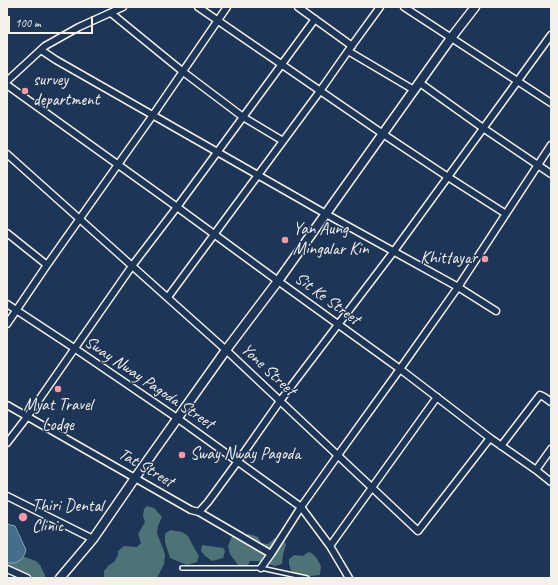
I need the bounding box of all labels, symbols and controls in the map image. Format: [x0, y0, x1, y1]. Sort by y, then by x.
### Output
scale bar [10, 8, 95, 34]
text: 100 m [15, 15, 41, 31]
place label: survey department [33, 71, 99, 111]
marker: survey department [20, 86, 30, 96]
place label: Yan Aung Mingalar Kin [293, 220, 369, 260]
marker: Yan Aung Mingalar Kin [280, 235, 290, 245]
place label: Khittayar [420, 249, 477, 269]
marker: Khittayar [480, 254, 490, 264]
street label: Sit Ke Street [290, 268, 364, 330]
street label: Sway Nway Pagoda Street [80, 332, 218, 434]
street label: Yone Street [236, 339, 300, 401]
marker: Myat Travel Lodge [53, 384, 63, 394]
place label: Myat Travel Lodge [24, 396, 92, 436]
street label: Tat Street [115, 444, 177, 492]
place label: Sway Nway Pagoda [190, 445, 301, 465]
marker: Sway Nway Pagoda [177, 450, 187, 460]
place label: Thiri Dental Clinic [32, 497, 103, 537]
marker: Thiri Dental Clinic [17, 511, 29, 523]

